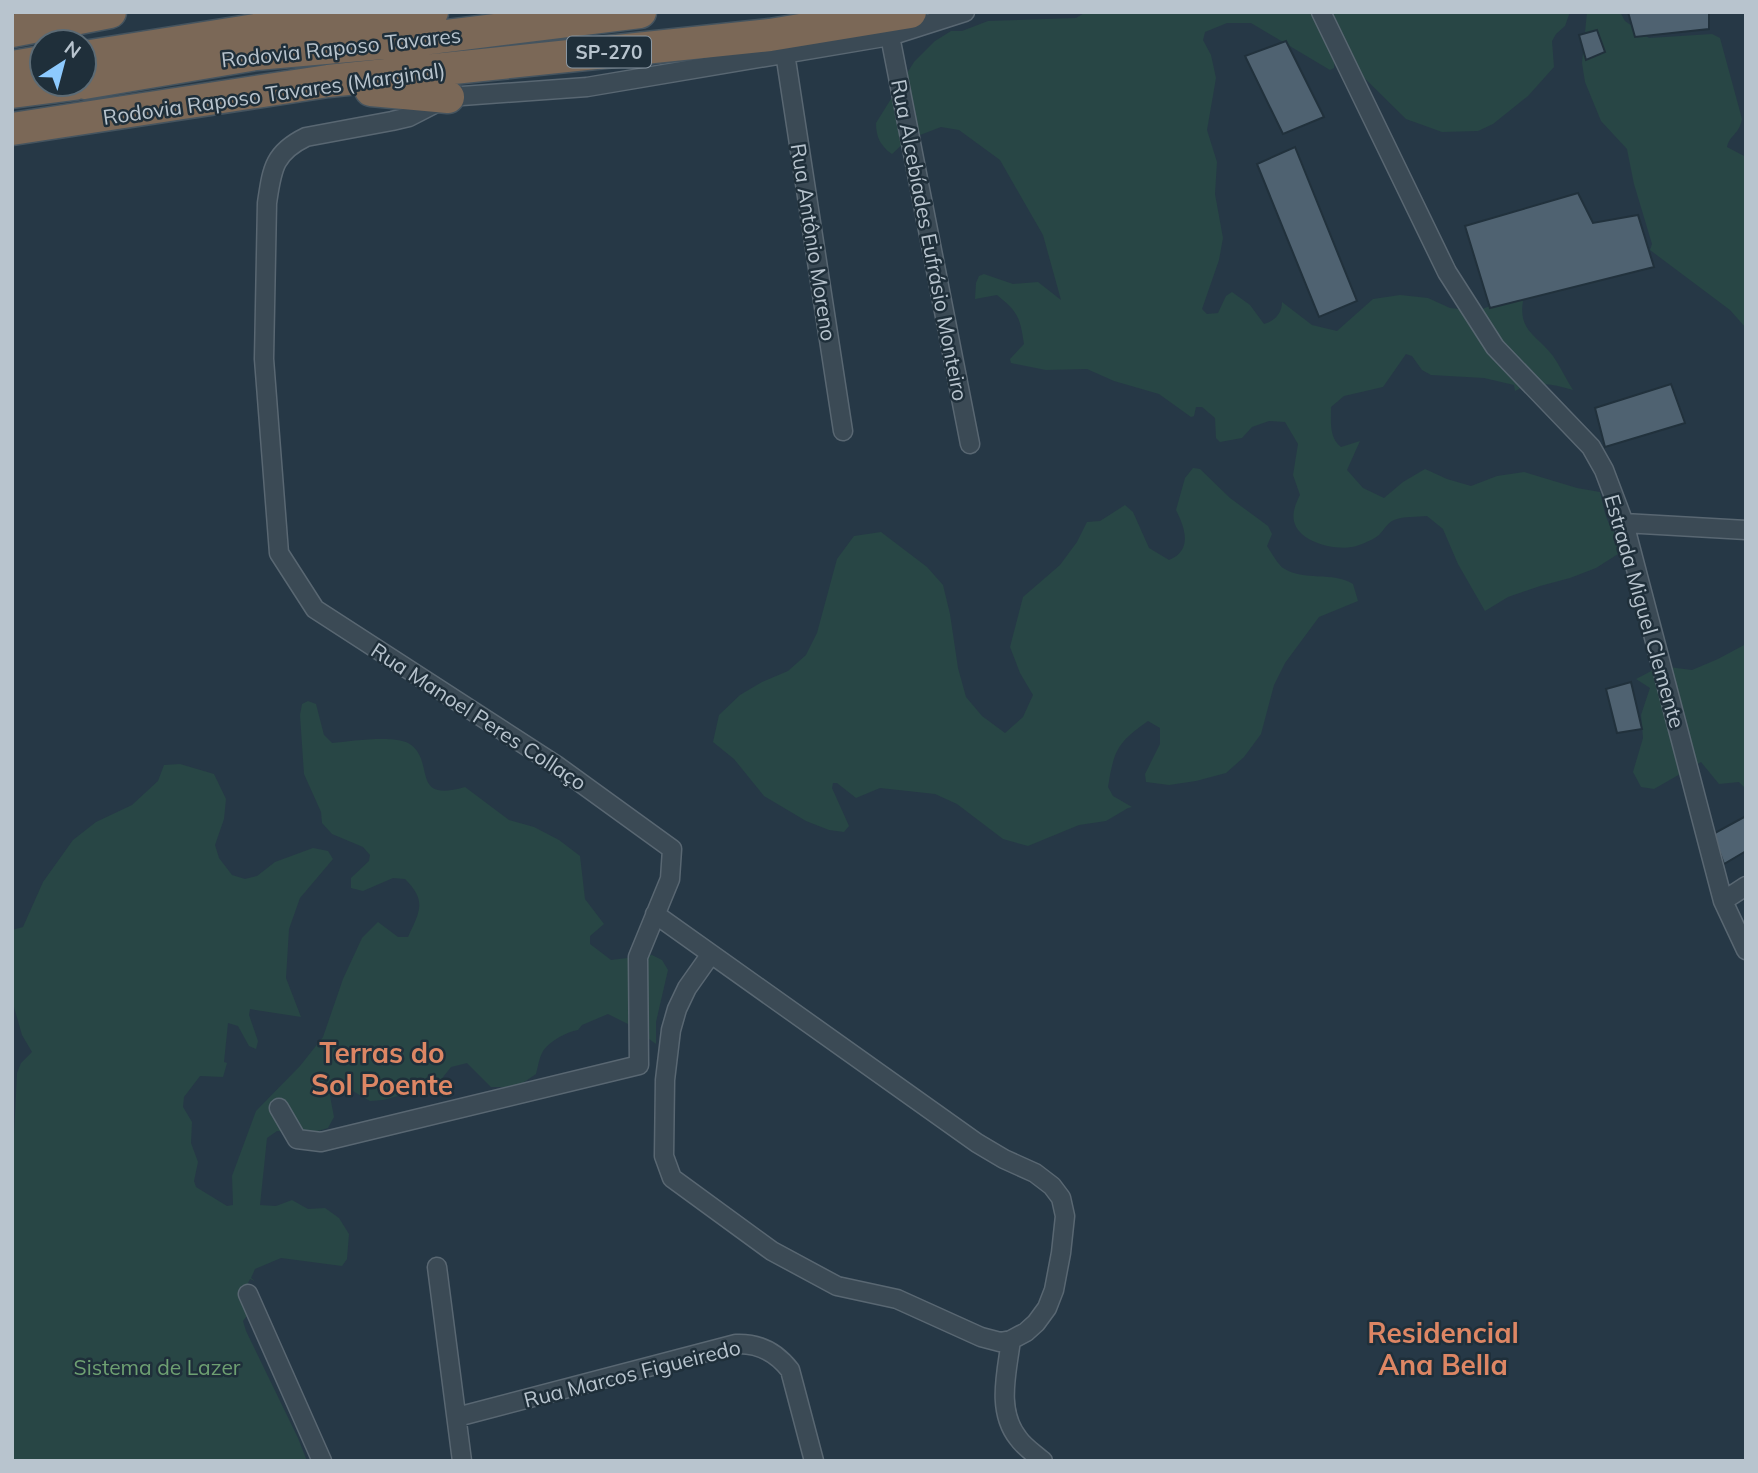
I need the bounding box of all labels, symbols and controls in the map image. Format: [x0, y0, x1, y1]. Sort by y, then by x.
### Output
street label: Rodovia Raposo Tavares [220, 21, 462, 73]
north arrow [28, 28, 98, 98]
text: N [60, 35, 86, 63]
road number: SP-270 [567, 36, 651, 68]
street label: Rodovia Raposo Tavares (Marginal) [101, 56, 447, 130]
street label: Rua Alcebíades Eufrásio Monteiro [886, 77, 974, 403]
street label: Rua Antônio Moreno [786, 141, 842, 343]
street label: Estrada Miguel Clemente [1599, 491, 1691, 731]
street label: Rua Manoel Peres Collaço [367, 637, 591, 795]
district label: Terras do Sol Poente [311, 1035, 453, 1102]
district label: Residencial Ana Bella [1367, 1315, 1519, 1382]
street label: Rua Marcos Figueiredo [521, 1333, 743, 1413]
park label: Sistema de Lazer [74, 1354, 241, 1380]

